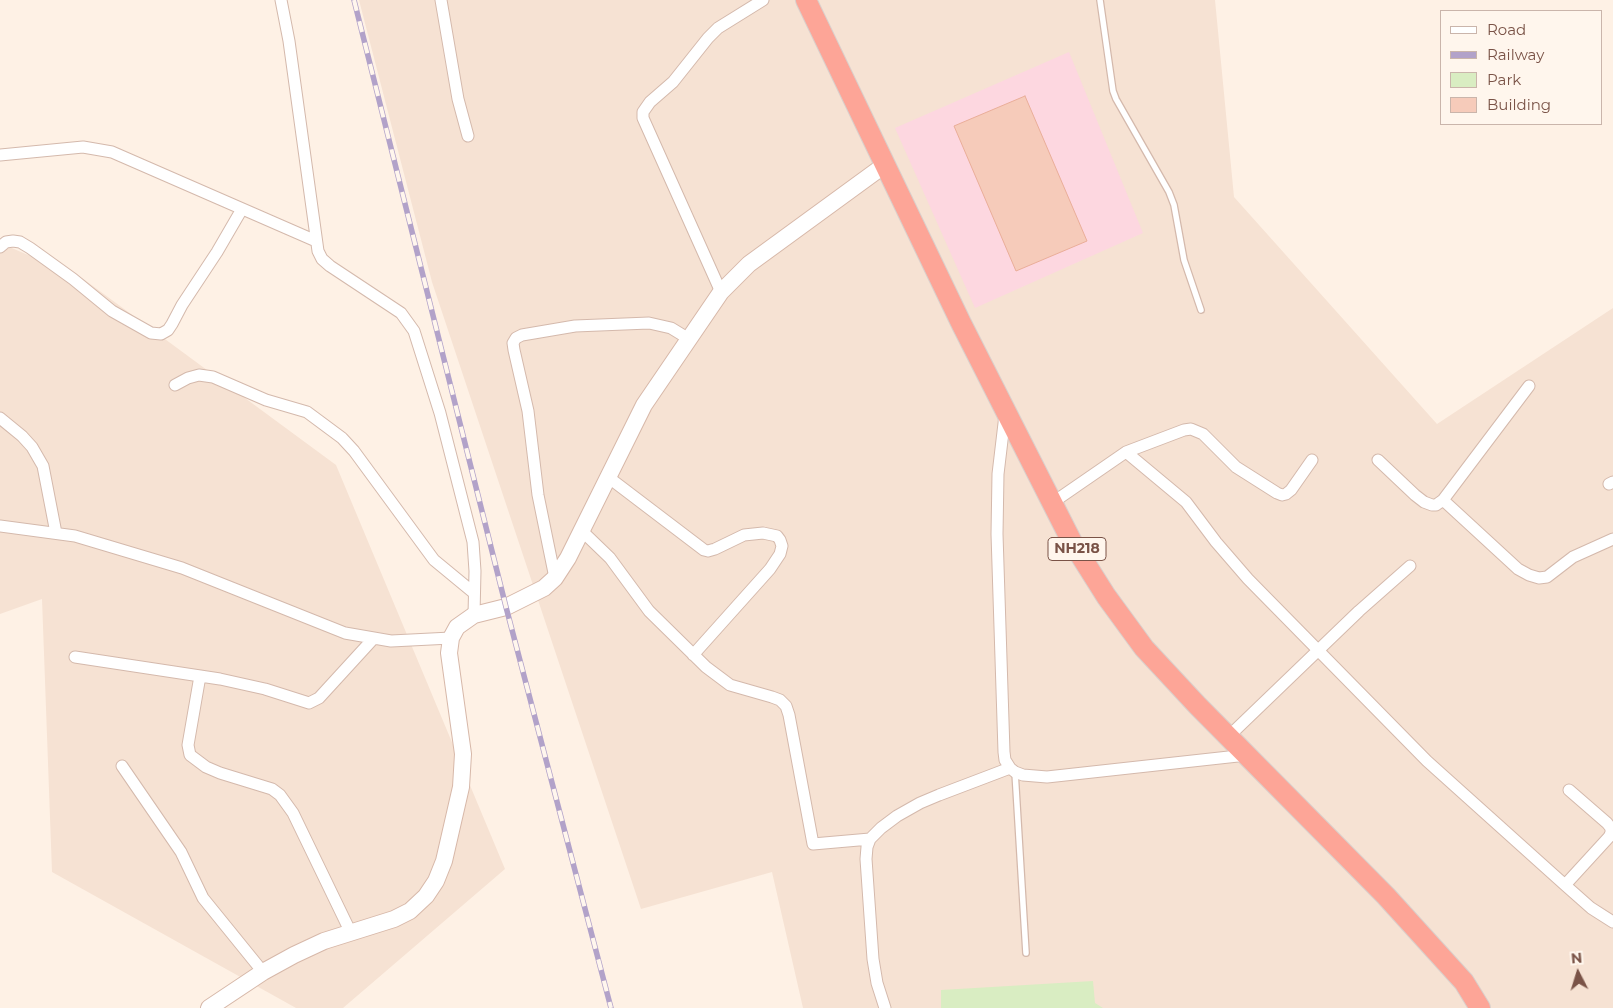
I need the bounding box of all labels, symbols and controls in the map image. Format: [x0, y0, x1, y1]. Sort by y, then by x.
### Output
legend [1440, 10, 1603, 125]
text: Road [1487, 20, 1526, 39]
text: Railway [1487, 45, 1544, 64]
text: Park [1487, 70, 1521, 89]
text: Building [1487, 95, 1551, 114]
road number: NH218 [1048, 538, 1106, 560]
north arrow [1553, 948, 1603, 998]
text: N [1570, 949, 1583, 968]

